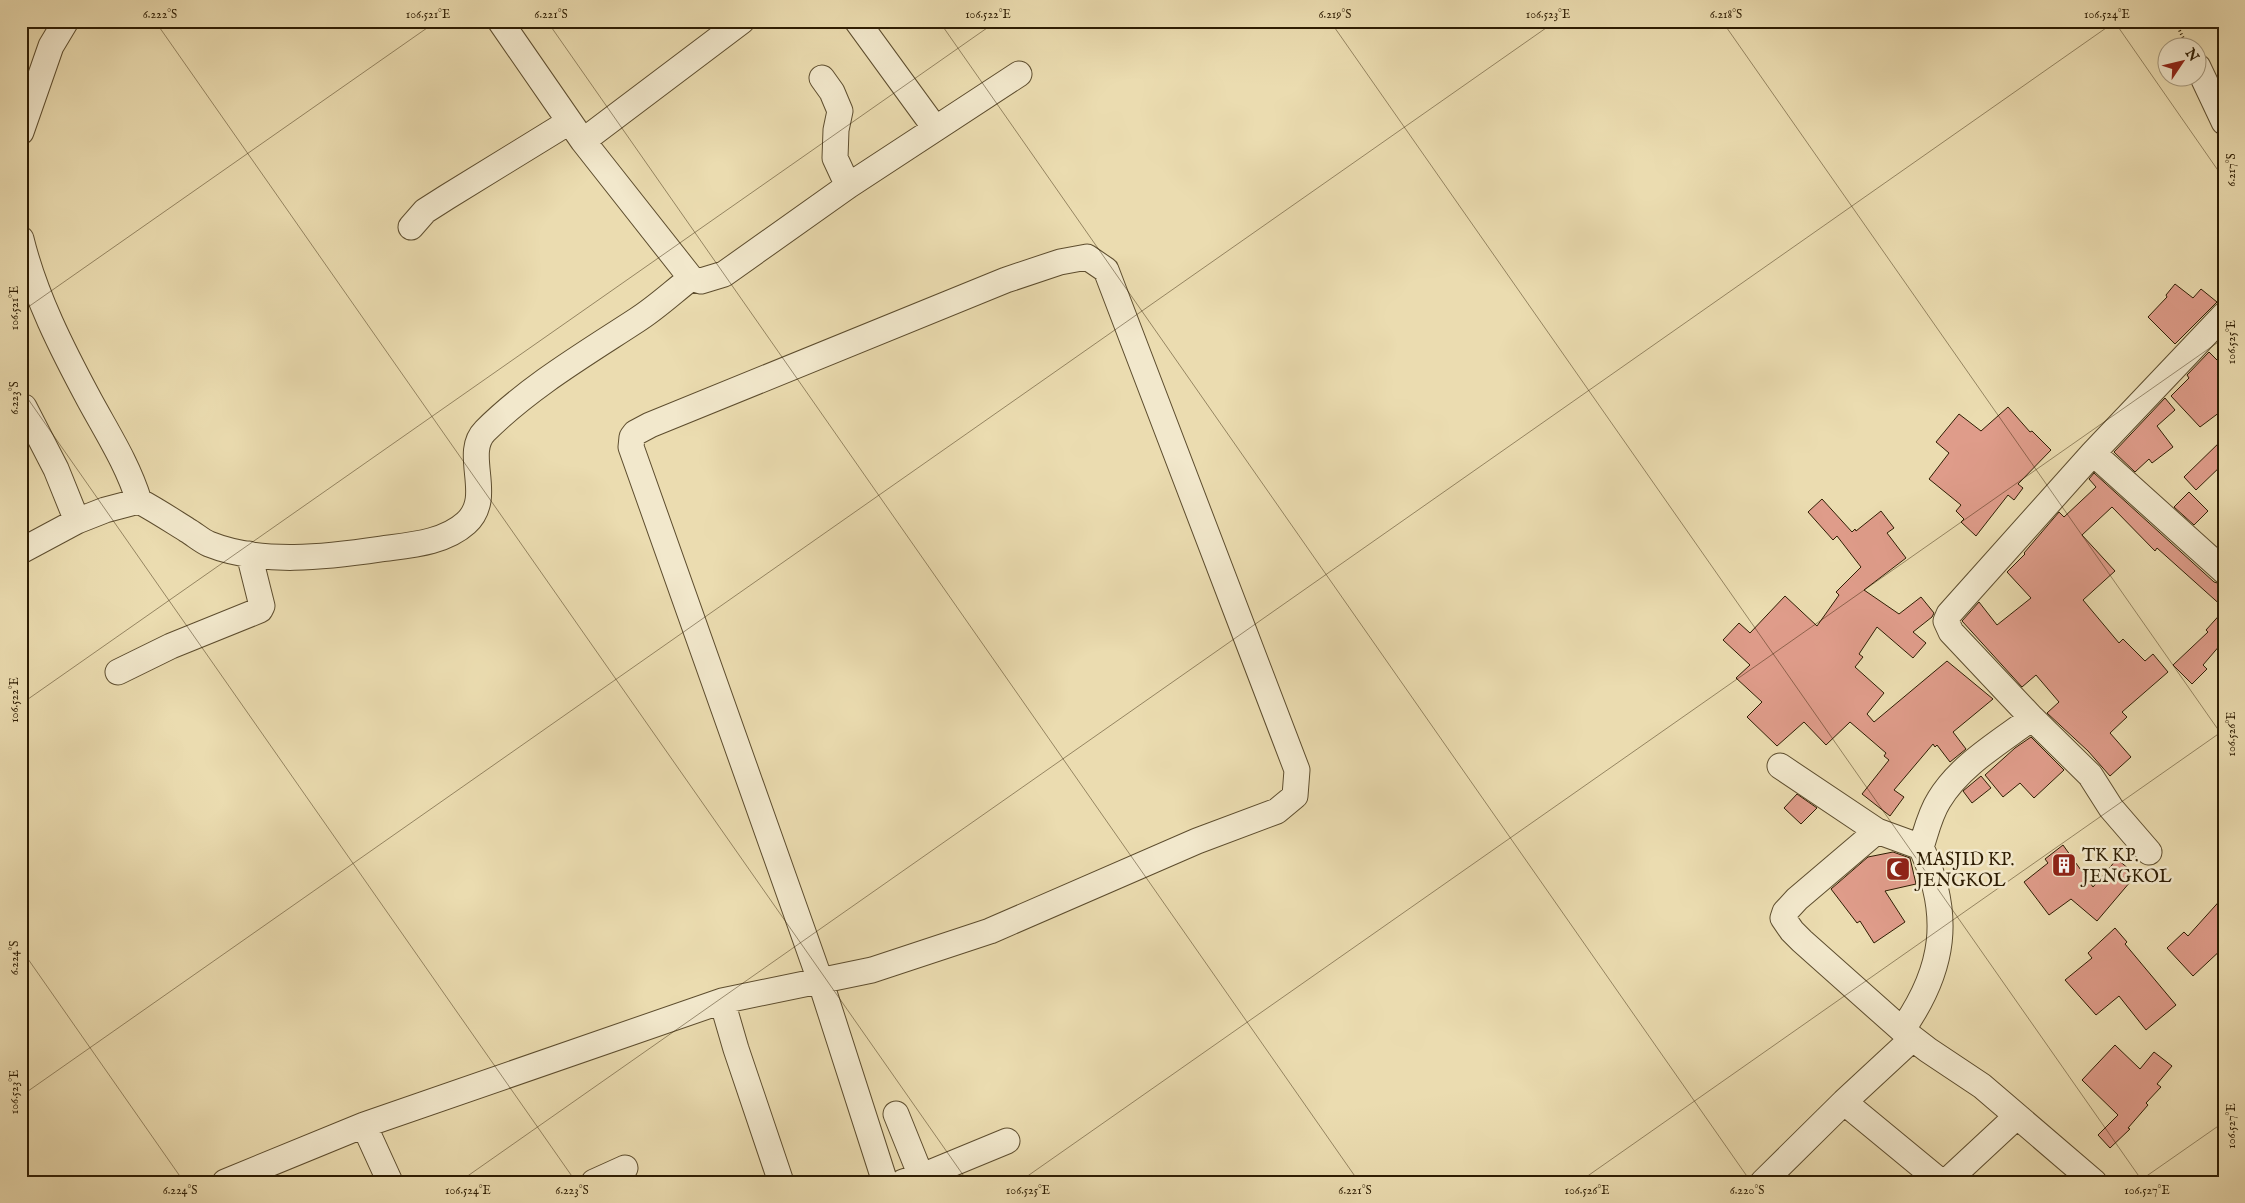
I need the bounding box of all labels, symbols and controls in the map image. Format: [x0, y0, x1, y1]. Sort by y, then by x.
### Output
text: 6.222°S [143, 7, 177, 22]
text: 106.521°E [406, 7, 450, 22]
text: 6.221°S [534, 7, 568, 22]
text: 106.522°E [965, 7, 1011, 22]
text: 6.219°S [1319, 7, 1351, 22]
text: 106.523°E [1526, 7, 1570, 22]
text: 6.218°S [1710, 7, 1742, 22]
text: 106.524°E [2084, 7, 2130, 22]
north arrow [2158, 38, 2208, 88]
text: N [2180, 44, 2203, 65]
text: 6.217°S [2224, 153, 2239, 187]
text: 106.521°E [7, 286, 22, 330]
text: 106.525°E [2224, 320, 2239, 364]
text: 6.223°S [7, 381, 22, 415]
text: 106.522°E [7, 677, 22, 723]
text: 106.526°E [2224, 711, 2239, 757]
place label: TK KP. JENGKOL [2080, 845, 2172, 889]
place label: MASJID KP. JENGKOL [1914, 849, 2014, 893]
building icon: TK KP. JENGKOL [2051, 852, 2077, 878]
mosque icon: MASJID KP. JENGKOL [1885, 856, 1911, 882]
text: 6.224°S [7, 941, 22, 975]
text: 106.523°E [7, 1070, 22, 1114]
text: 106.527°E [2224, 1103, 2239, 1149]
text: 6.224°S [163, 1183, 197, 1198]
text: 106.524°E [445, 1183, 491, 1198]
text: 6.223°S [555, 1183, 589, 1198]
text: 106.525°E [1006, 1183, 1050, 1198]
text: 6.221°S [1338, 1183, 1372, 1198]
text: 106.526°E [1564, 1183, 1610, 1198]
text: 6.220°S [1730, 1183, 1764, 1198]
text: 106.527°E [2124, 1183, 2170, 1198]

